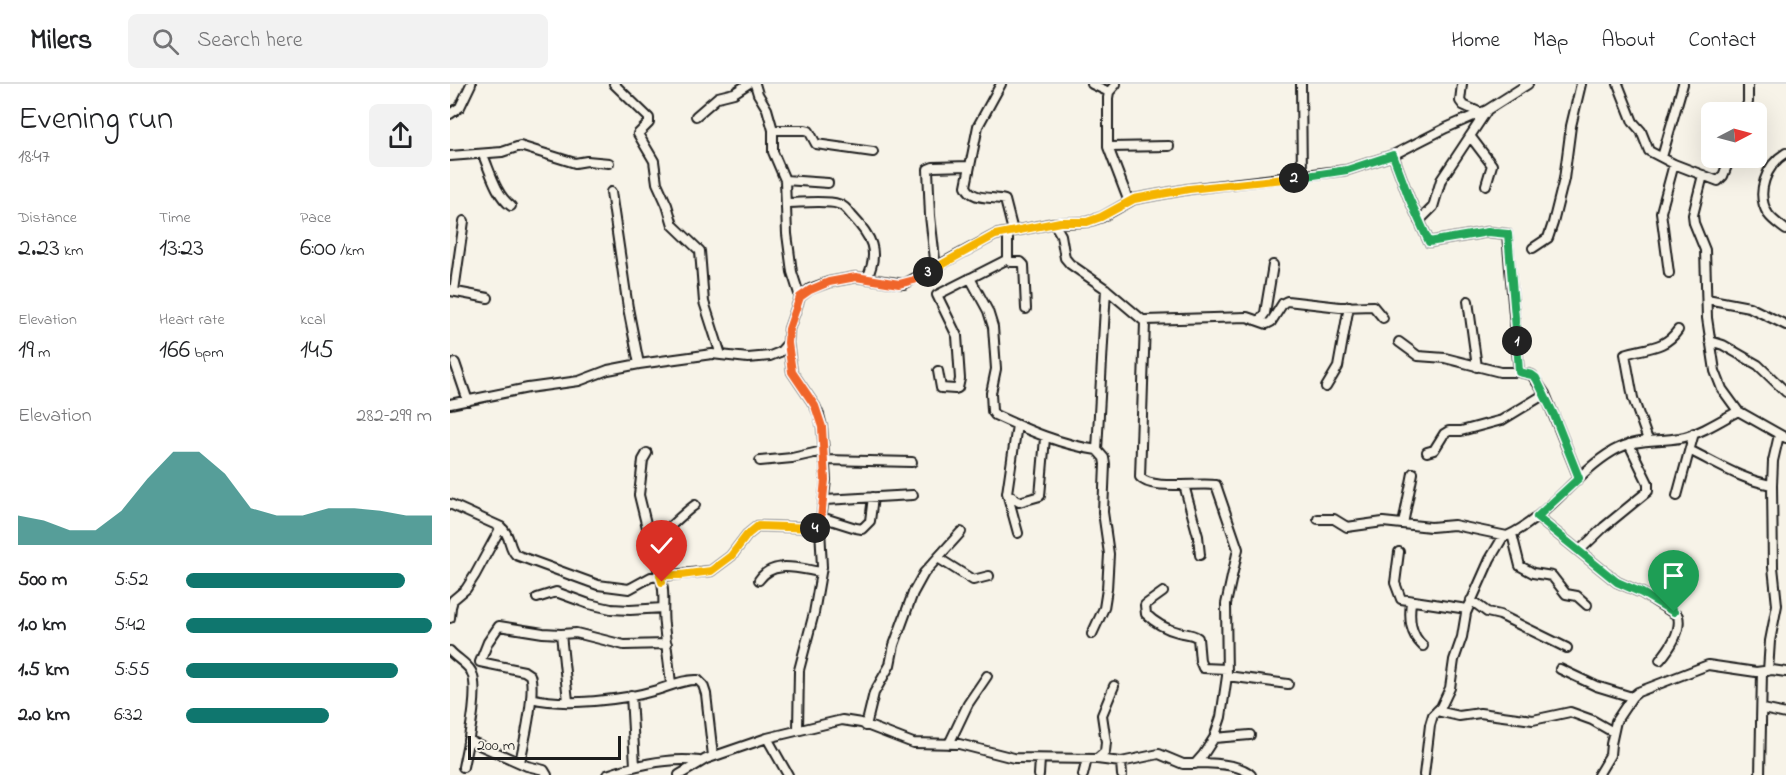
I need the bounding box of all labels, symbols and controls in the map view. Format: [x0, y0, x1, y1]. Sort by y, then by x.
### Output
search box [128, 14, 548, 68]
text: Milers [30, 21, 92, 62]
icon: search [149, 25, 182, 58]
text: Search here [197, 25, 303, 57]
text: Home [1451, 26, 1500, 56]
text: Map [1533, 26, 1568, 56]
text: About [1601, 26, 1655, 56]
text: Contact [1688, 26, 1756, 56]
text: Evening run [18, 96, 173, 144]
north arrow [1701, 102, 1767, 168]
map controls [1701, 102, 1767, 168]
button: share [369, 104, 432, 167]
text: 18:47 [18, 143, 50, 172]
pin: 2 [1279, 163, 1309, 193]
text: 2 [1290, 166, 1298, 190]
text: Distance [18, 206, 77, 230]
text: Time [159, 206, 191, 230]
text: Pace [300, 206, 331, 230]
text: 2.23 [18, 230, 60, 268]
text: 13:23 [159, 230, 204, 268]
text: 6:00 [300, 230, 336, 268]
text: km [60, 239, 83, 263]
text: /km [336, 239, 365, 263]
pin: 3 [913, 257, 943, 287]
text: 3 [925, 260, 931, 284]
text: Elevation [18, 308, 77, 332]
text: Heart rate [159, 308, 225, 332]
text: kcal [300, 308, 325, 332]
pin: 1 [1502, 326, 1532, 356]
text: 1 [1514, 329, 1520, 353]
text: 19 [18, 332, 34, 370]
text: 166 [159, 332, 190, 370]
text: 145 [300, 332, 334, 370]
text: m [34, 341, 51, 365]
text: bpm [190, 341, 224, 365]
text: Elevation [18, 402, 92, 431]
text: 282–299 m [356, 402, 432, 431]
pin: 4 [800, 513, 830, 543]
text: 4 [812, 516, 818, 540]
pin [636, 520, 687, 582]
icon: check [645, 529, 678, 562]
pin [1648, 550, 1699, 612]
icon: arrive [1657, 559, 1690, 592]
text: 500 m [18, 566, 67, 595]
text: 5:52 [114, 566, 149, 595]
text: 1.0 km [18, 611, 66, 640]
text: 5:42 [114, 611, 145, 640]
text: 1.5 km [18, 656, 69, 685]
text: 5:55 [114, 656, 150, 685]
text: 2.0 km [18, 701, 70, 730]
text: 6:32 [114, 701, 143, 730]
scale bar [468, 733, 621, 760]
text: 200 m [477, 734, 515, 758]

